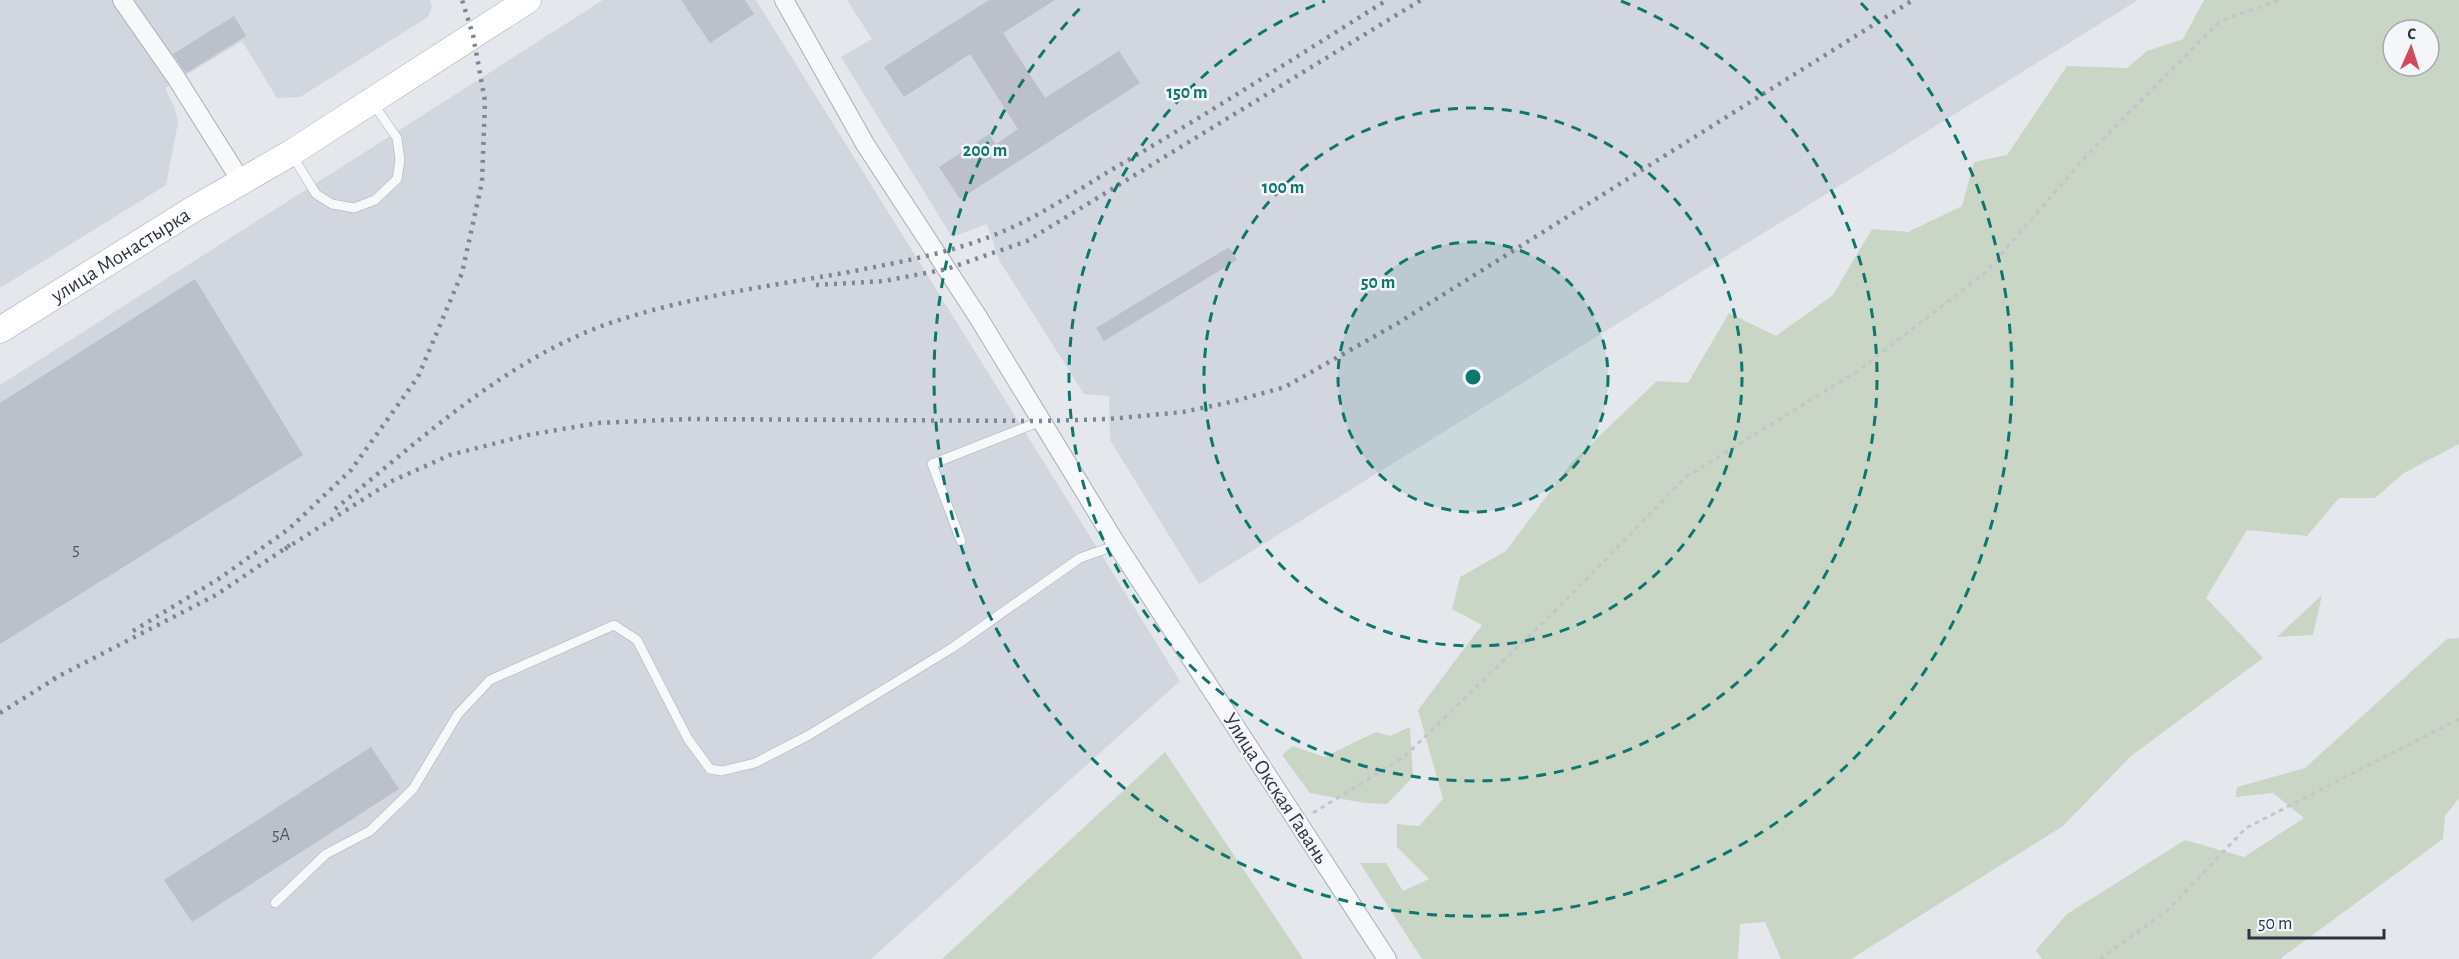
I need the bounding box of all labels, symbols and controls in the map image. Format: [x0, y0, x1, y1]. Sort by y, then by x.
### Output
north arrow [2381, 18, 2441, 78]
text: С [2407, 26, 2417, 42]
text: 150 m [1167, 84, 1207, 102]
text: 200 m [963, 142, 1007, 160]
text: 100 m [1262, 179, 1304, 197]
street label: улица Монастырка [47, 204, 194, 307]
text: 50 m [1361, 274, 1395, 292]
centre of rings [1463, 367, 1483, 387]
house number: 5 [72, 541, 80, 559]
street label: Улица Окская Гавань [1219, 709, 1332, 867]
house number: 5А [272, 826, 290, 844]
scale bar [2249, 902, 2384, 940]
text: 50 m [2258, 915, 2292, 933]

